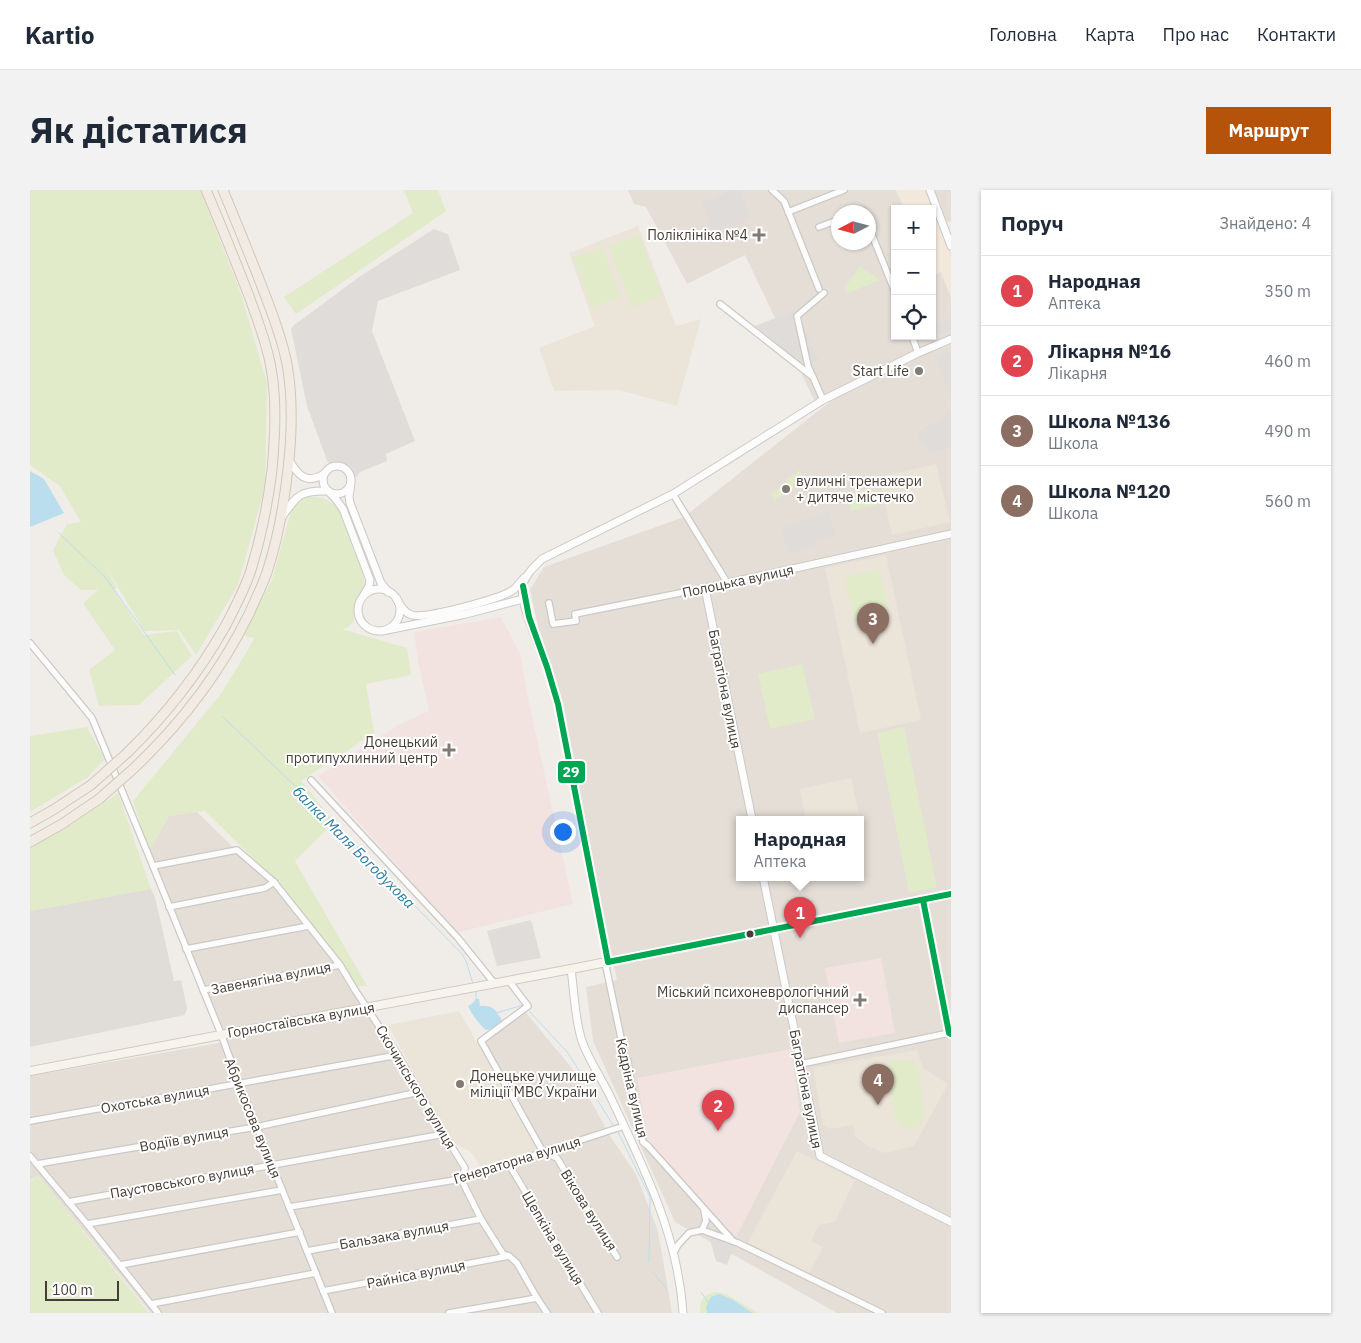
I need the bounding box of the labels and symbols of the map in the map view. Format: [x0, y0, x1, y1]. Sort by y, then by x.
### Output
north arrow [831, 205, 876, 250]
place label: Поліклініка №4 [647, 226, 748, 244]
marker: Поліклініка №4 [752, 228, 766, 242]
place label: Start Life [852, 362, 909, 380]
marker: Start Life [913, 365, 925, 377]
place label: вуличні тренажери + дитяче містечко [796, 472, 922, 506]
marker: вуличні тренажери + дитяче містечко [780, 483, 792, 495]
street label: Полоцька вулиця [680, 560, 796, 602]
pin: 3 [857, 603, 889, 644]
street label: Багратіона вулиця [705, 628, 745, 750]
place label: Донецький протипухлинний центр [286, 733, 438, 767]
marker: Донецький протипухлинний центр [442, 743, 456, 757]
line badge: 29 [557, 760, 586, 784]
text: 29 [563, 763, 579, 781]
water label: балка Маля Богодухова [289, 782, 419, 912]
your location [550, 819, 576, 845]
pin: 1 [784, 897, 816, 938]
unlabelled marker [745, 929, 755, 939]
street label: Завенягіна вулиця [209, 958, 333, 998]
place label: Міський психоневрологічний диспансер [657, 983, 849, 1017]
marker: Міський психоневрологічний диспансер [853, 993, 867, 1007]
street label: Горностаївська вулиця [226, 998, 376, 1042]
street label: Скочинського вулиця [372, 1022, 460, 1152]
street label: Багратіона вулиця [786, 1028, 826, 1150]
street label: Кедріна вулиця [612, 1036, 652, 1140]
street label: Абрикосова вулиця [221, 1055, 285, 1181]
pin: 4 [862, 1064, 894, 1105]
place label: Донецьке училище міліції МВС України [470, 1067, 597, 1101]
marker: Донецьке училище міліції МВС України [454, 1078, 466, 1090]
street label: Охотська вулиця [99, 1081, 211, 1117]
pin: 2 [702, 1090, 734, 1131]
street label: Водіїв вулиця [138, 1122, 230, 1156]
street label: Генераторна вулиця [451, 1132, 583, 1188]
street label: Паустовського вулиця [108, 1159, 256, 1203]
street label: Вікова вулиця [557, 1166, 621, 1254]
street label: Щепкіна вулиця [518, 1188, 588, 1288]
street label: Бальзака вулиця [338, 1217, 450, 1253]
street label: Райніса вулиця [365, 1256, 467, 1292]
scale bar [45, 1278, 119, 1301]

